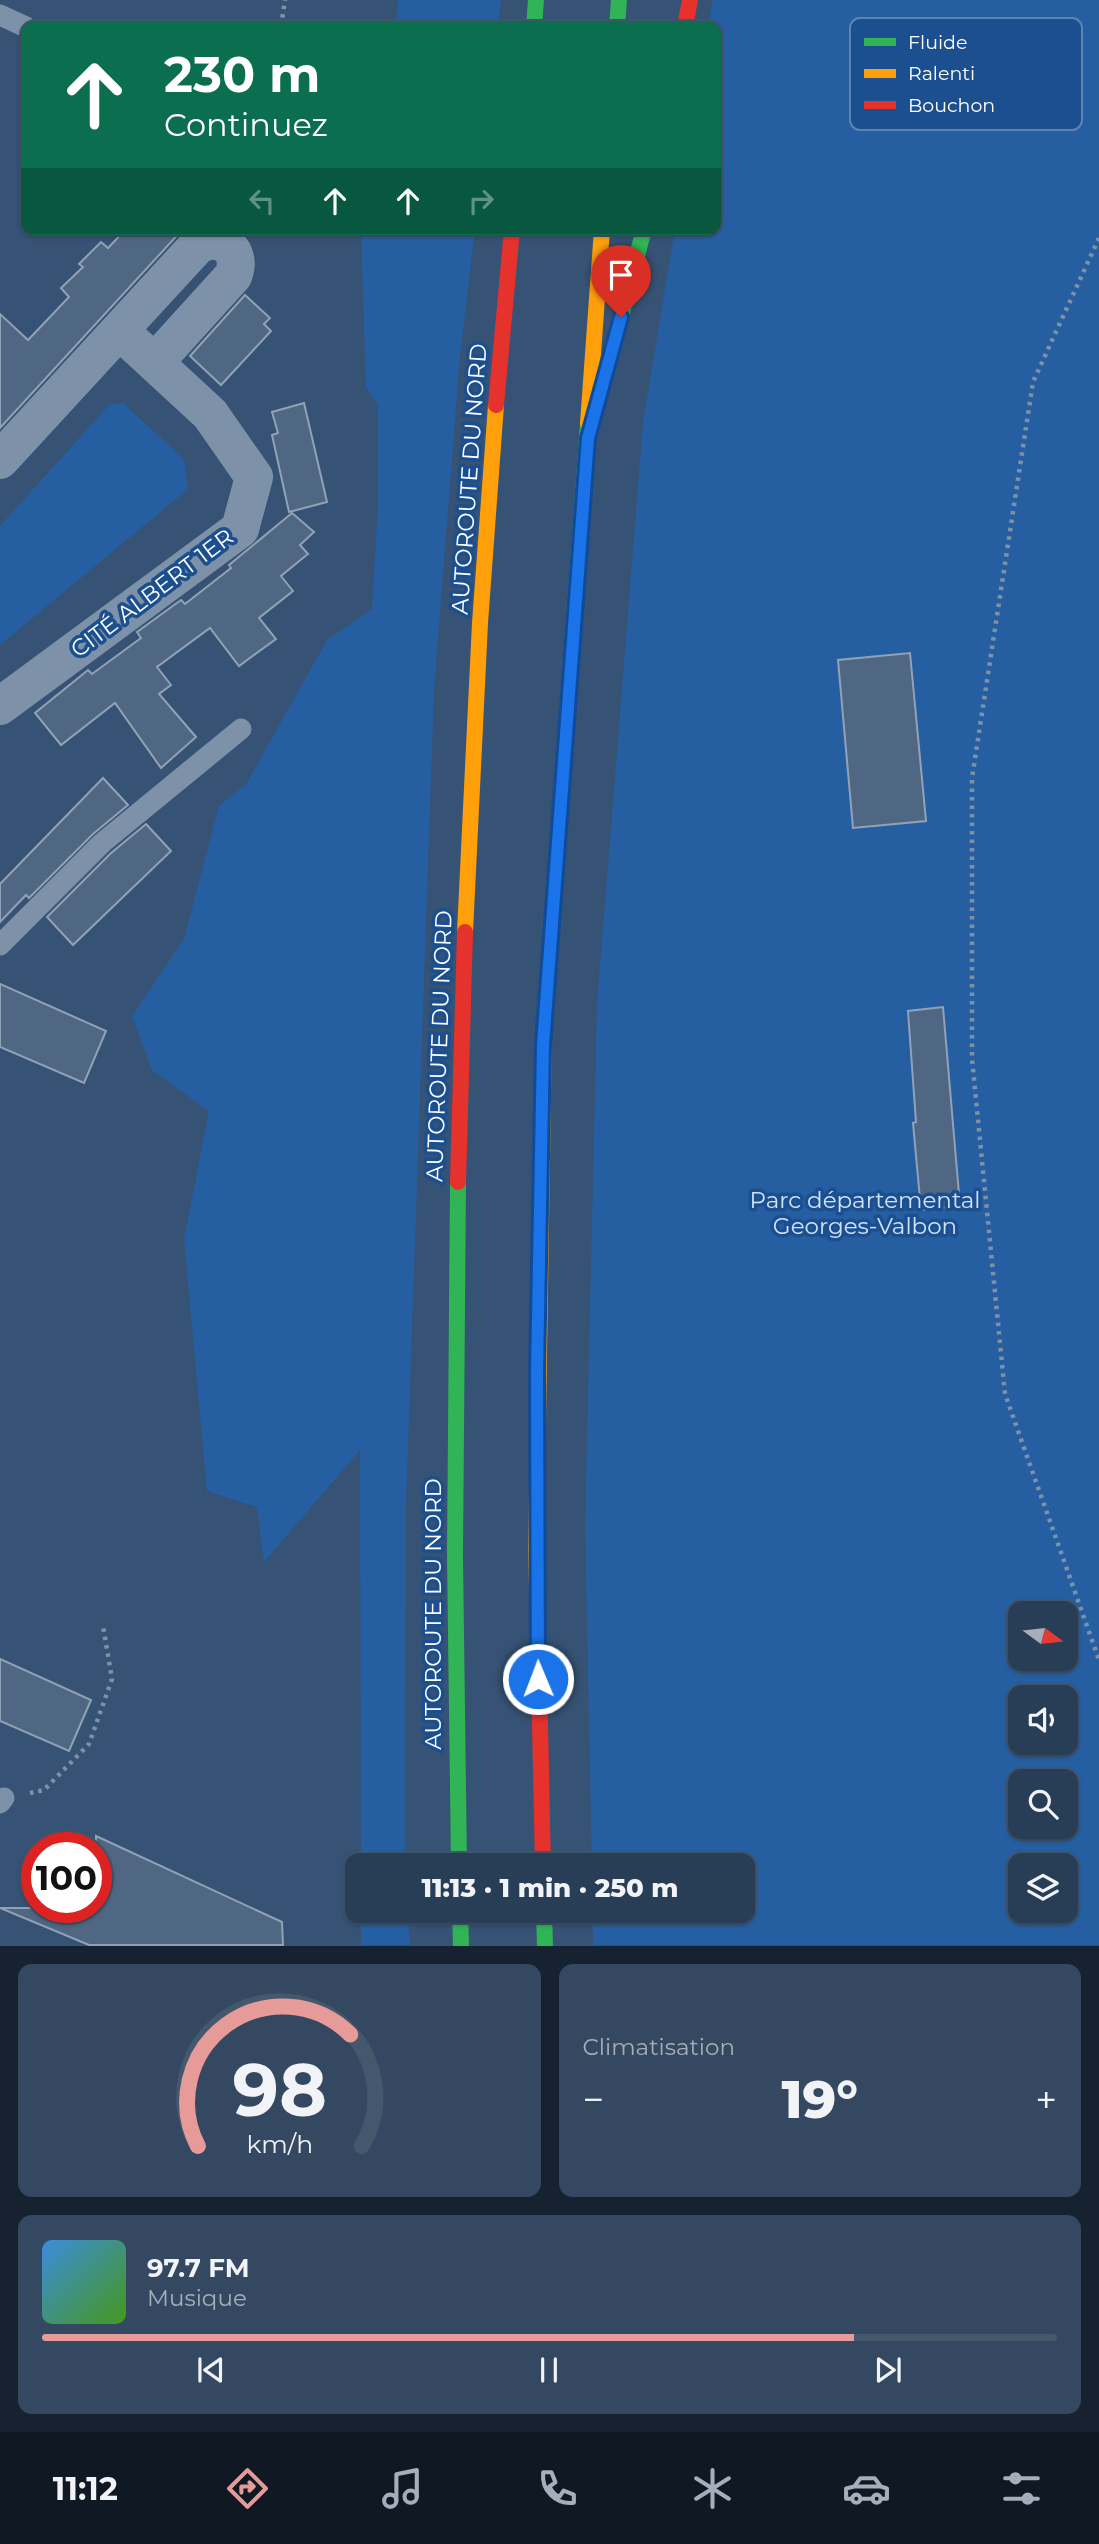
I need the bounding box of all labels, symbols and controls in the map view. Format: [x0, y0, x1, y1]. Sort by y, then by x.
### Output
legend [850, 18, 1082, 130]
text: Fluide [908, 31, 967, 54]
text: 230 m [164, 45, 320, 104]
icon: ahead [49, 49, 140, 140]
text: Ralenti [908, 62, 975, 85]
text: Bouchon [908, 94, 995, 117]
text: Continuez [164, 105, 328, 144]
icon: left [243, 182, 281, 220]
icon: ahead [316, 182, 354, 220]
icon: ahead [389, 182, 427, 220]
icon: right [462, 182, 500, 220]
pin [591, 245, 651, 317]
icon: arrive [602, 256, 640, 294]
street label: AUTOROUTE DU NORD [446, 343, 492, 615]
street label: CITÉ ALBERT 1ER [65, 523, 239, 663]
street label: AUTOROUTE DU NORD [420, 910, 458, 1182]
park label: Parc départemental Georges-Valbon [749, 1186, 981, 1240]
street label: AUTOROUTE DU NORD [419, 1478, 447, 1750]
north arrow [1008, 1601, 1078, 1671]
map controls [1008, 1601, 1078, 1923]
position arrow [501, 1642, 575, 1716]
button: sound [1008, 1685, 1078, 1755]
button: search [1008, 1769, 1078, 1839]
speed limit sign: 100 [21, 1832, 112, 1923]
button: layers [1008, 1853, 1078, 1923]
text: 11:13 · 1 min · 250 m [421, 1872, 679, 1904]
text: Climatisation [583, 2033, 735, 2061]
text: 98 [232, 2047, 326, 2135]
text: 19° [782, 2068, 858, 2131]
text: − [583, 2076, 604, 2123]
text: + [1035, 2076, 1057, 2123]
text: km/h [246, 2129, 313, 2159]
text: 97.7 FM [147, 2252, 250, 2284]
text: Musique [147, 2284, 247, 2312]
icon: previous [192, 2351, 230, 2389]
icon: pause [530, 2351, 568, 2389]
icon: next [869, 2351, 907, 2389]
icon: directions [223, 2464, 272, 2513]
icon: music [378, 2464, 427, 2513]
icon: phone [533, 2464, 582, 2513]
icon: climate [688, 2464, 737, 2513]
icon: car [842, 2464, 891, 2513]
icon: filters [997, 2464, 1046, 2513]
text: 11:12 [53, 2469, 118, 2508]

